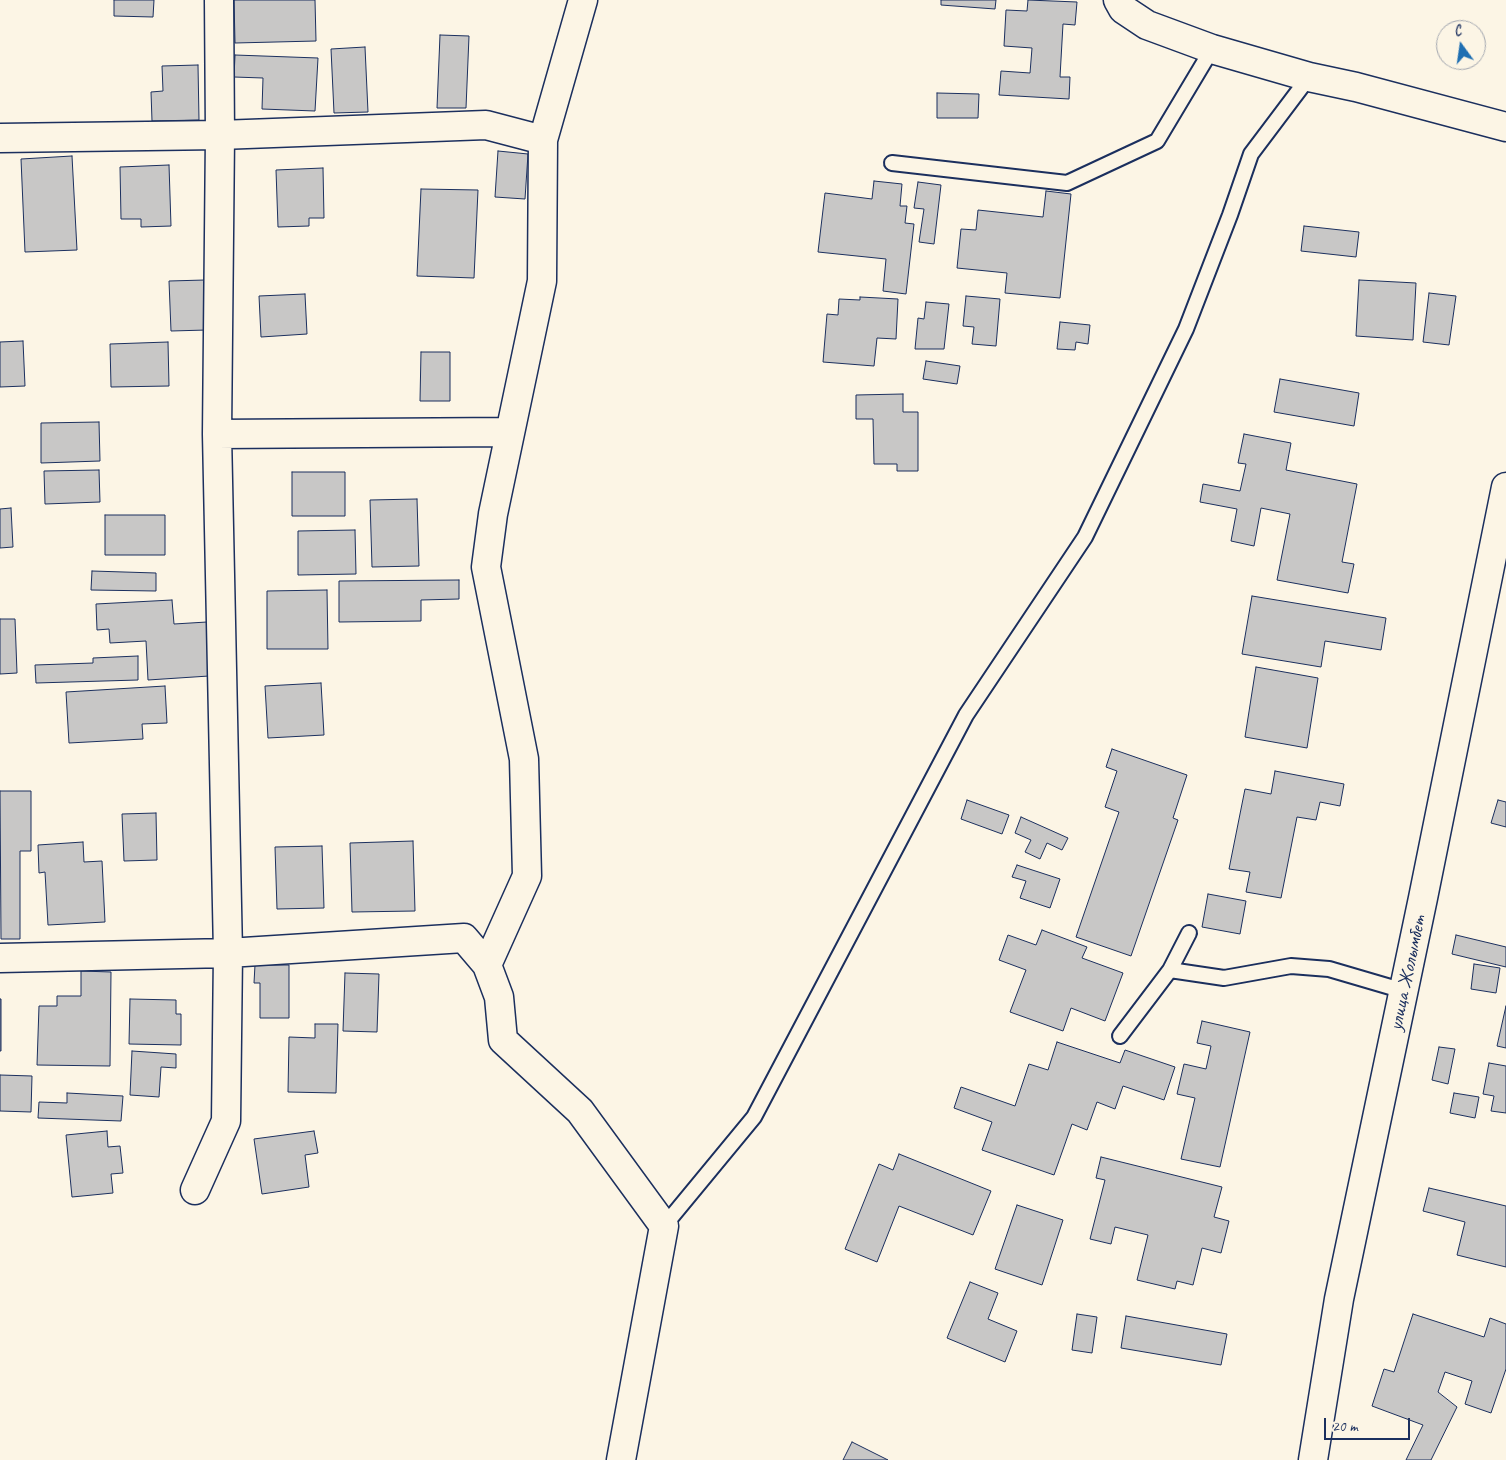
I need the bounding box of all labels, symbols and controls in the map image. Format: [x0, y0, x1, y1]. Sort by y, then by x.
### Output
north arrow [1436, 20, 1486, 70]
text: С [1452, 22, 1463, 40]
street label: улица Жолымбет [1384, 913, 1432, 1033]
scale bar [1326, 1408, 1412, 1440]
text: 20 m [1332, 1417, 1358, 1436]

